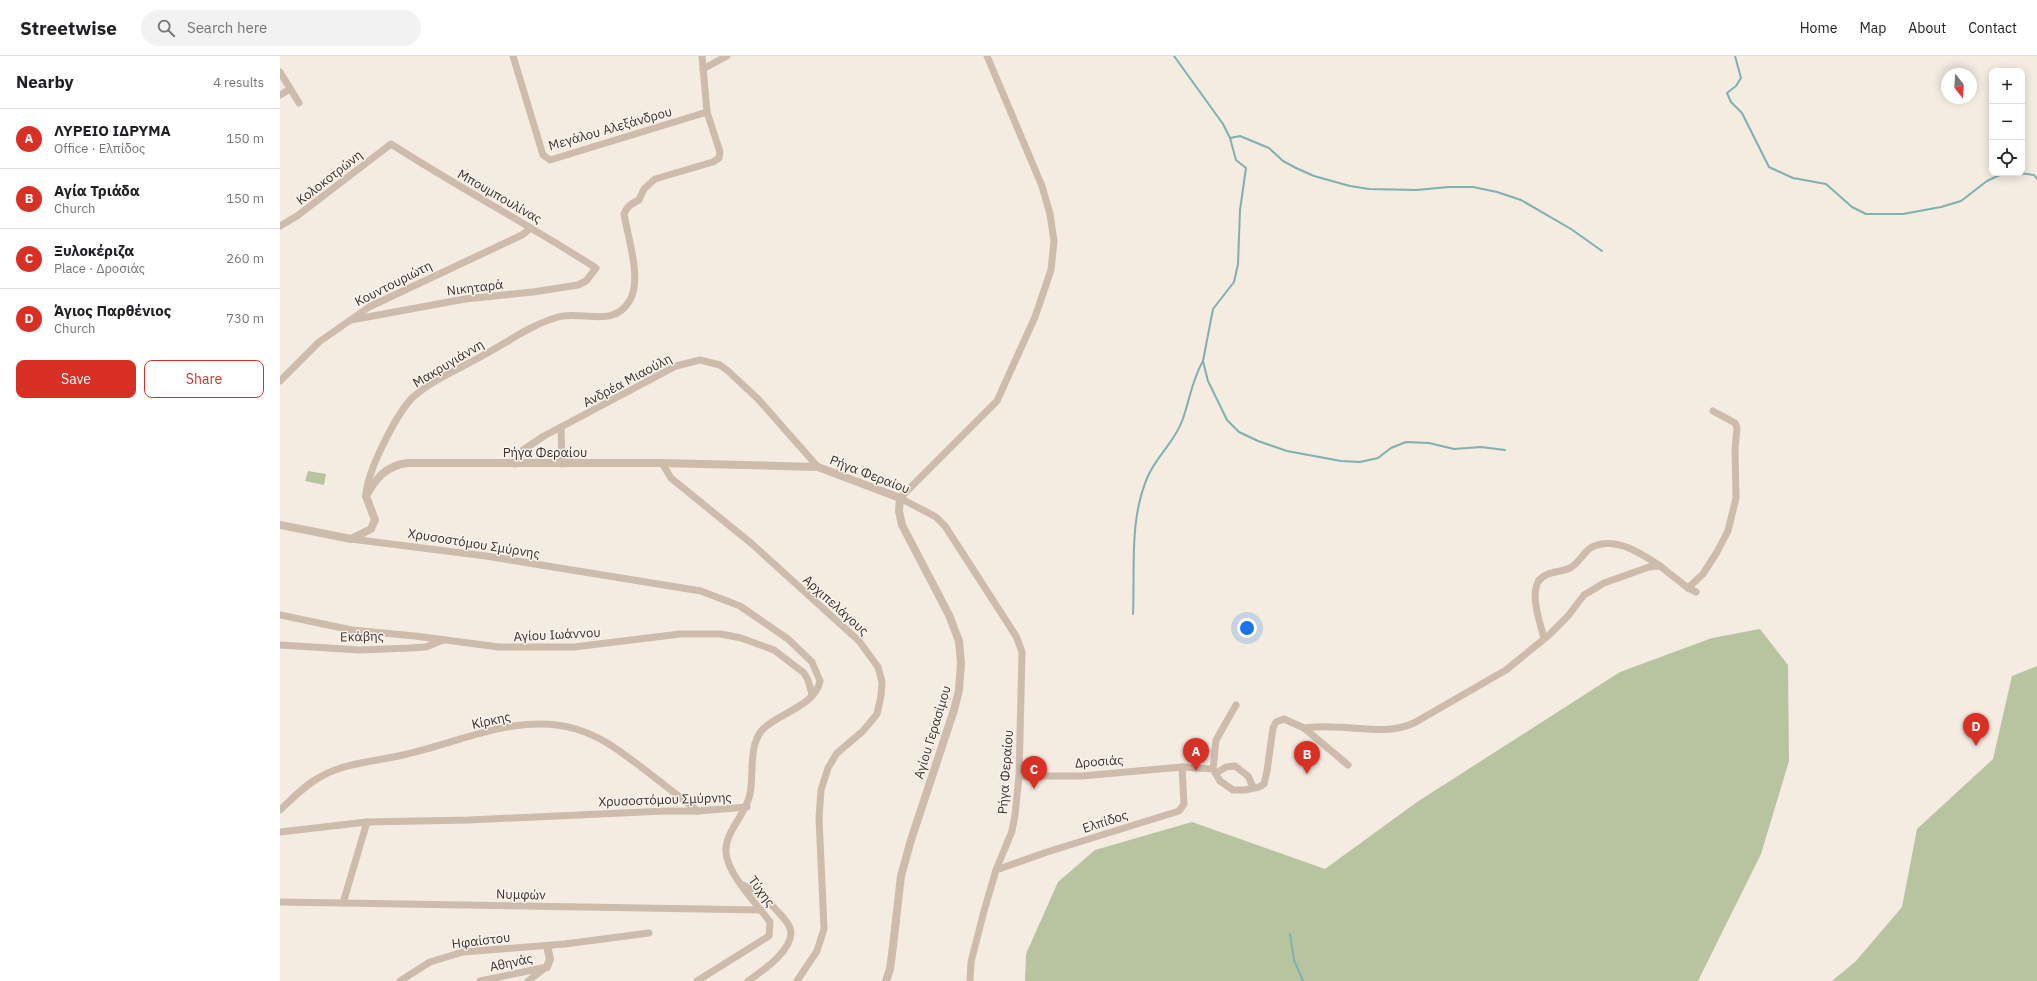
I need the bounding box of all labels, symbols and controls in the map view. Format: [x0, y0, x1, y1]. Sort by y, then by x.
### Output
search box [141, 10, 421, 46]
text: Streetwise [20, 16, 117, 40]
icon: search [155, 17, 177, 39]
text: Search here [187, 18, 267, 37]
text: Home [1800, 19, 1837, 37]
text: Map [1859, 19, 1886, 37]
text: About [1908, 19, 1946, 37]
text: Contact [1968, 19, 2017, 37]
north arrow [1941, 68, 1977, 104]
map controls [1989, 68, 2025, 176]
button: + [1989, 68, 2025, 104]
text: Nearby [16, 71, 74, 93]
text: 4 results [213, 74, 264, 91]
street label: Μεγάλου Αλεξάνδρου [546, 103, 674, 154]
button: − [1989, 104, 2025, 140]
text: ΛΥΡΕΙΟ ΙΔΡΥΜΑ [54, 121, 171, 140]
text: A [25, 130, 33, 147]
text: 150 m [226, 130, 264, 147]
text: Office · Ελπίδος [54, 140, 145, 157]
button: locate [1989, 140, 2025, 176]
street label: Κολοκοτρώνη [293, 146, 366, 209]
street label: Μπουμπουλίνας [454, 165, 545, 227]
text: Αγία Τριάδα [54, 181, 140, 200]
text: B [25, 190, 33, 207]
text: 150 m [226, 190, 264, 207]
text: Church [54, 200, 95, 217]
text: Ξυλοκέριζα [54, 241, 134, 260]
text: C [25, 250, 33, 267]
text: 260 m [226, 250, 264, 267]
street label: Κουντουριώτη [352, 257, 435, 310]
text: Place · Δροσιάς [54, 260, 145, 277]
street label: Νικηταρά [446, 276, 504, 299]
text: Άγιος Παρθένιος [54, 301, 171, 320]
text: D [24, 310, 34, 327]
text: 730 m [226, 310, 264, 327]
text: Church [54, 320, 95, 337]
street label: Μακρυγιάννη [410, 336, 487, 391]
street label: Ανδρέα Μιαούλη [580, 350, 675, 411]
button: Save [16, 360, 136, 398]
button: Share [144, 360, 264, 398]
street label: Ρήγα Φεραίου [503, 444, 587, 461]
street label: Ρήγα Φεραίου [827, 451, 912, 498]
street label: Χρυσοστόμου Σμύρνης [407, 525, 541, 562]
street label: Αρχιπελάγους [799, 571, 872, 639]
your location [1237, 618, 1257, 638]
street label: Αγίου Ιωάννου [513, 624, 601, 645]
street label: Εκάβης [340, 628, 384, 645]
street label: Αγίου Γερασίμου [910, 683, 955, 781]
street label: Κίρκης [470, 708, 512, 733]
pin: D [1963, 713, 1989, 746]
street label: Ρήγα Φεραίου [994, 729, 1017, 815]
pin: A [1183, 738, 1209, 771]
pin: B [1294, 741, 1320, 774]
street label: Δροσιάς [1074, 751, 1124, 772]
pin: C [1021, 756, 1047, 789]
street label: Χρυσοστόμου Σμύρνης [598, 789, 732, 810]
street label: Ελπίδος [1080, 806, 1130, 837]
street label: Τύχης [744, 872, 779, 910]
street label: Νυμφών [496, 886, 546, 903]
street label: Ηφαίστου [451, 928, 511, 953]
street label: Αθηνάς [488, 950, 534, 975]

